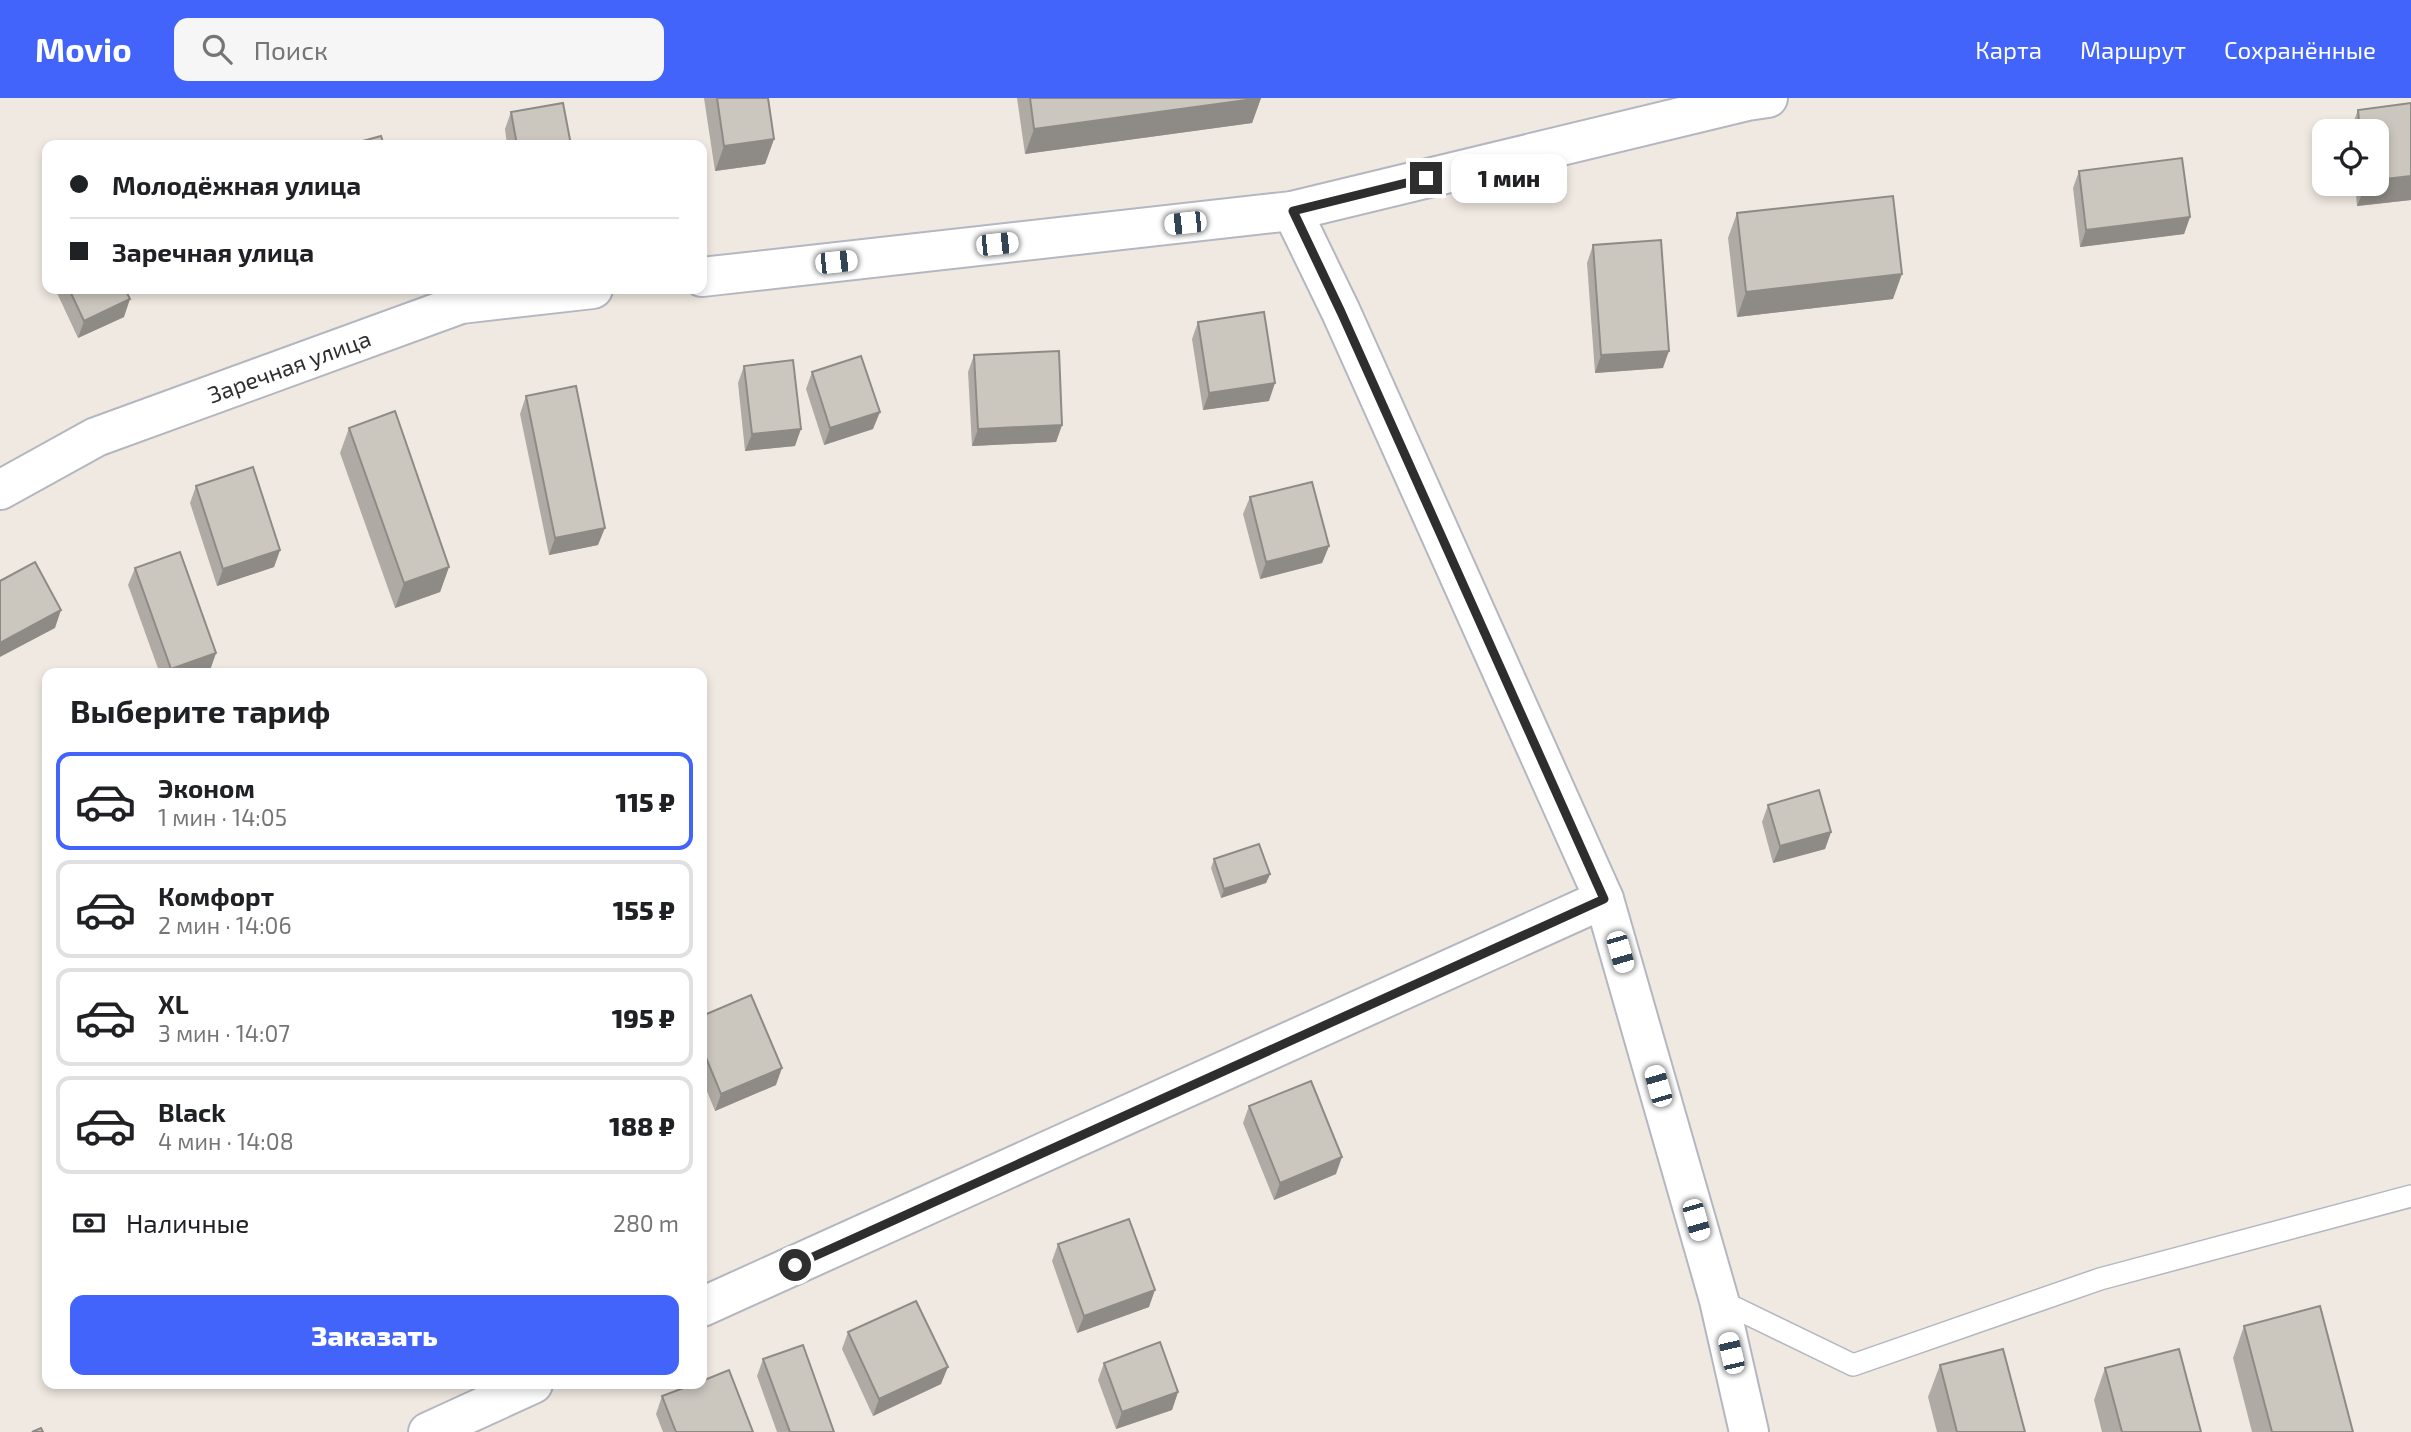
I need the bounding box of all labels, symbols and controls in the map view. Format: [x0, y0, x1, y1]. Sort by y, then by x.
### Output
search box [174, 18, 664, 81]
text: Movio [35, 29, 132, 69]
icon: search [198, 30, 236, 68]
text: Поиск [254, 34, 328, 65]
text: Карта [1975, 35, 2042, 64]
text: Маршрут [2080, 35, 2186, 64]
text: Сохранённые [2224, 35, 2376, 64]
map controls [2312, 119, 2389, 196]
button: locate [2312, 119, 2389, 196]
callout: 1 мин [1450, 154, 1566, 202]
route end [1410, 162, 1442, 194]
text: 1 мин [1478, 164, 1540, 192]
text: Молодёжная улица [112, 169, 361, 200]
car [1164, 210, 1207, 236]
car [976, 231, 1019, 257]
text: Заречная улица [112, 236, 314, 267]
car [815, 249, 858, 275]
street label: Заречная улица [204, 324, 375, 409]
text: Выберите тариф [70, 691, 330, 729]
icon: car [74, 770, 137, 833]
text: Эконом [158, 772, 255, 803]
text: 115 ₽ [616, 786, 675, 817]
text: 1 мин · 14:05 [158, 803, 287, 831]
icon: car [74, 878, 137, 941]
text: Комфорт [158, 880, 274, 911]
text: 155 ₽ [613, 894, 675, 925]
text: 2 мин · 14:06 [158, 911, 292, 939]
car [1605, 929, 1636, 975]
icon: car [74, 986, 137, 1049]
text: XL [158, 988, 189, 1019]
text: 195 ₽ [612, 1002, 675, 1033]
text: 3 мин · 14:07 [158, 1019, 290, 1047]
car [1643, 1063, 1674, 1109]
icon: car [74, 1094, 137, 1157]
text: Black [158, 1096, 226, 1127]
text: 188 ₽ [609, 1110, 675, 1141]
text: 4 мин · 14:08 [158, 1127, 294, 1155]
car [1681, 1197, 1712, 1243]
icon: cash [70, 1204, 108, 1242]
text: Наличные [126, 1207, 249, 1238]
text: 280 m [613, 1209, 679, 1237]
route start [779, 1249, 811, 1281]
button: Заказать [70, 1295, 679, 1375]
car [1717, 1330, 1746, 1376]

